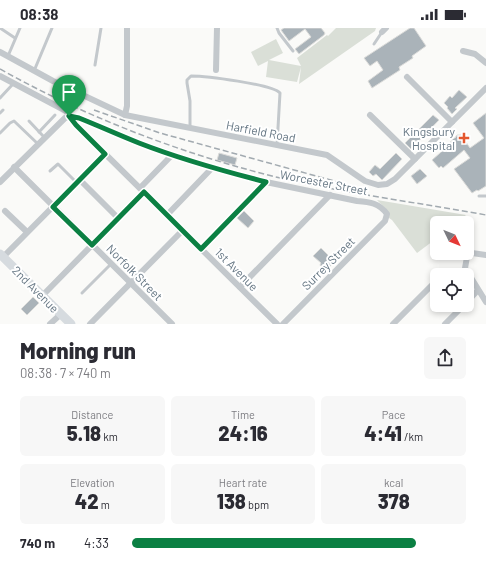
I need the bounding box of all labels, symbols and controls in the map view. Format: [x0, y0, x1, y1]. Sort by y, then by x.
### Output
text: 08:38 [20, 5, 58, 23]
pin [52, 75, 86, 116]
icon: arrive [58, 81, 80, 103]
street label: Harfield Road [225, 117, 297, 145]
place label: Kingsbury Hospital [403, 124, 455, 152]
marker: Kingsbury Hospital [458, 132, 470, 144]
street label: Worcester Street [279, 167, 369, 197]
north arrow [430, 216, 474, 260]
map controls [430, 216, 474, 312]
street label: Surrey Street [299, 234, 357, 292]
street label: Norfolk Street [104, 241, 166, 303]
street label: 1st Avenue [213, 245, 261, 293]
street label: 2nd Avenue [10, 263, 62, 315]
button: locate [430, 268, 474, 312]
text: Morning run [20, 337, 136, 363]
button: share [424, 337, 466, 379]
text: 08:38 · 7 × 740 m [20, 365, 111, 381]
text: Distance [71, 408, 113, 421]
text: Time [231, 408, 255, 421]
text: Pace [382, 408, 405, 421]
text: 5.18 [67, 421, 101, 445]
text: 24:16 [218, 421, 268, 445]
text: 4:41 [364, 421, 402, 445]
text: km [101, 430, 118, 443]
text: /km [402, 430, 423, 443]
text: Elevation [70, 476, 114, 489]
text: Heart rate [219, 476, 267, 489]
text: kcal [384, 476, 403, 489]
text: 42 [75, 489, 99, 513]
text: 138 [217, 489, 246, 513]
text: 378 [378, 489, 410, 513]
text: m [99, 498, 110, 511]
text: bpm [246, 498, 269, 511]
text: 740 m [20, 535, 55, 551]
text: 4:33 [84, 535, 109, 551]

